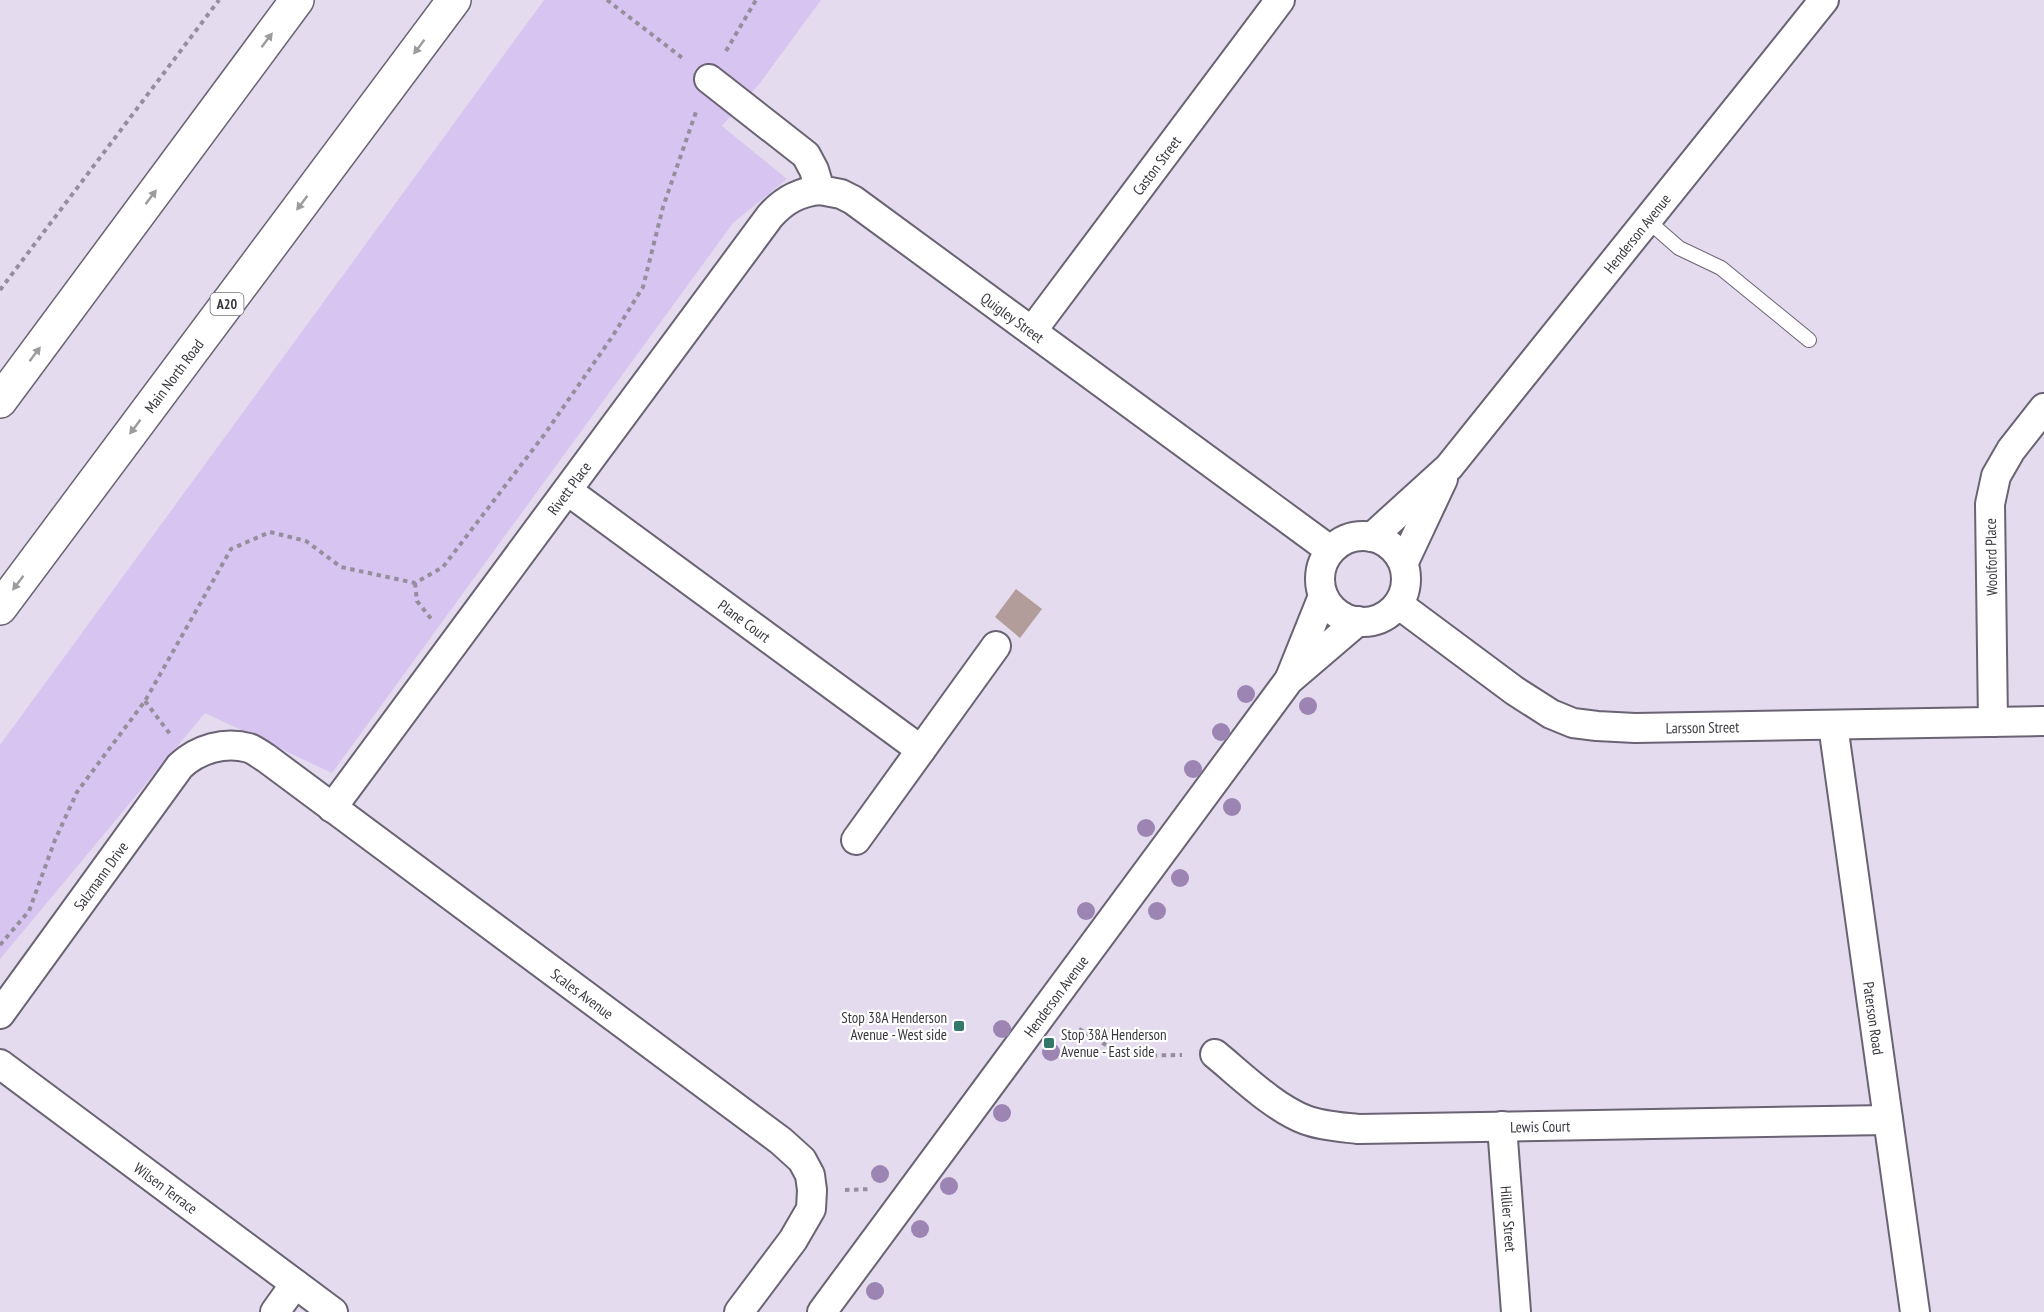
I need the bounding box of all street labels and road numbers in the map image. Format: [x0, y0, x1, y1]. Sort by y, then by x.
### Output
street label: Caston Street [1128, 132, 1184, 199]
street label: Henderson Avenue [1599, 190, 1674, 277]
street label: Quigley Street [977, 288, 1048, 347]
road number: A20 [210, 293, 244, 315]
street label: Main North Road [140, 335, 207, 416]
street label: Rivett Place [543, 458, 595, 518]
street label: Woolford Place [1981, 518, 2001, 596]
street label: Plane Court [715, 595, 775, 646]
street label: Larsson Street [1665, 717, 1739, 737]
street label: Salzmann Drive [69, 837, 132, 914]
street label: Henderson Avenue [1019, 951, 1092, 1040]
street label: Scales Avenue [547, 964, 618, 1023]
street label: Paterson Road [1859, 980, 1888, 1056]
street label: Lewis Court [1510, 1116, 1570, 1136]
street label: Wilsen Terrace [130, 1158, 202, 1218]
street label: Hillier Street [1497, 1185, 1521, 1252]

